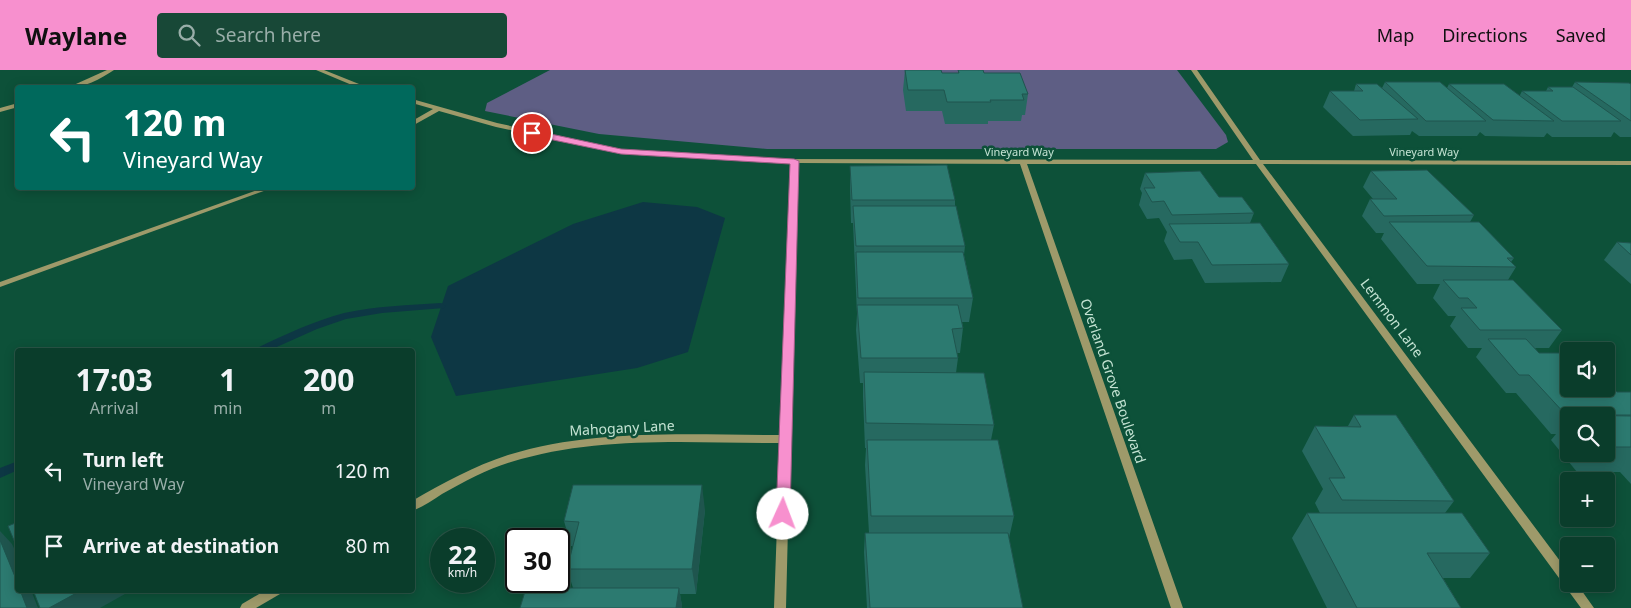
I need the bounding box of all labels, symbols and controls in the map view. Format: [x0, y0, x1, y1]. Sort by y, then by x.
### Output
search box [157, 13, 507, 58]
text: Waylane [25, 19, 127, 52]
icon: search [175, 21, 203, 49]
text: Search here [215, 22, 321, 48]
text: Map [1377, 23, 1414, 47]
text: Directions [1442, 23, 1528, 47]
text: Saved [1556, 23, 1606, 47]
text: 120 m [123, 99, 226, 146]
icon: left [40, 105, 105, 170]
pin [511, 112, 553, 154]
icon: arrive [518, 119, 546, 147]
text: Vineyard Way [123, 144, 262, 174]
street label: Vineyard Way [984, 144, 1054, 159]
street label: Vineyard Way [1389, 144, 1459, 159]
street label: Lemmon Lane [1357, 274, 1428, 361]
street label: Overland Grove Boulevard [1076, 296, 1151, 466]
map controls [1560, 342, 1615, 592]
button: sound [1560, 342, 1615, 397]
text: 17:03 [76, 359, 153, 400]
text: 1 [219, 359, 236, 400]
text: 200 [303, 359, 354, 400]
text: Arrival [90, 397, 139, 419]
text: min [213, 397, 242, 419]
text: m [321, 397, 336, 419]
button: search [1560, 407, 1615, 462]
street label: Mahogany Lane [569, 415, 675, 440]
text: Turn left [83, 447, 164, 473]
icon: left [40, 457, 68, 485]
text: 120 m [335, 458, 390, 484]
button: + [1560, 472, 1615, 527]
text: Vineyard Way [83, 473, 184, 495]
position arrow [756, 487, 808, 539]
speed limit sign: 30 [505, 528, 570, 593]
icon: arrive [40, 532, 68, 560]
text: Arrive at destination [83, 533, 279, 559]
text: 80 m [346, 533, 390, 559]
text: 22 [448, 537, 477, 571]
button: − [1560, 537, 1615, 592]
text: km/h [448, 564, 477, 581]

